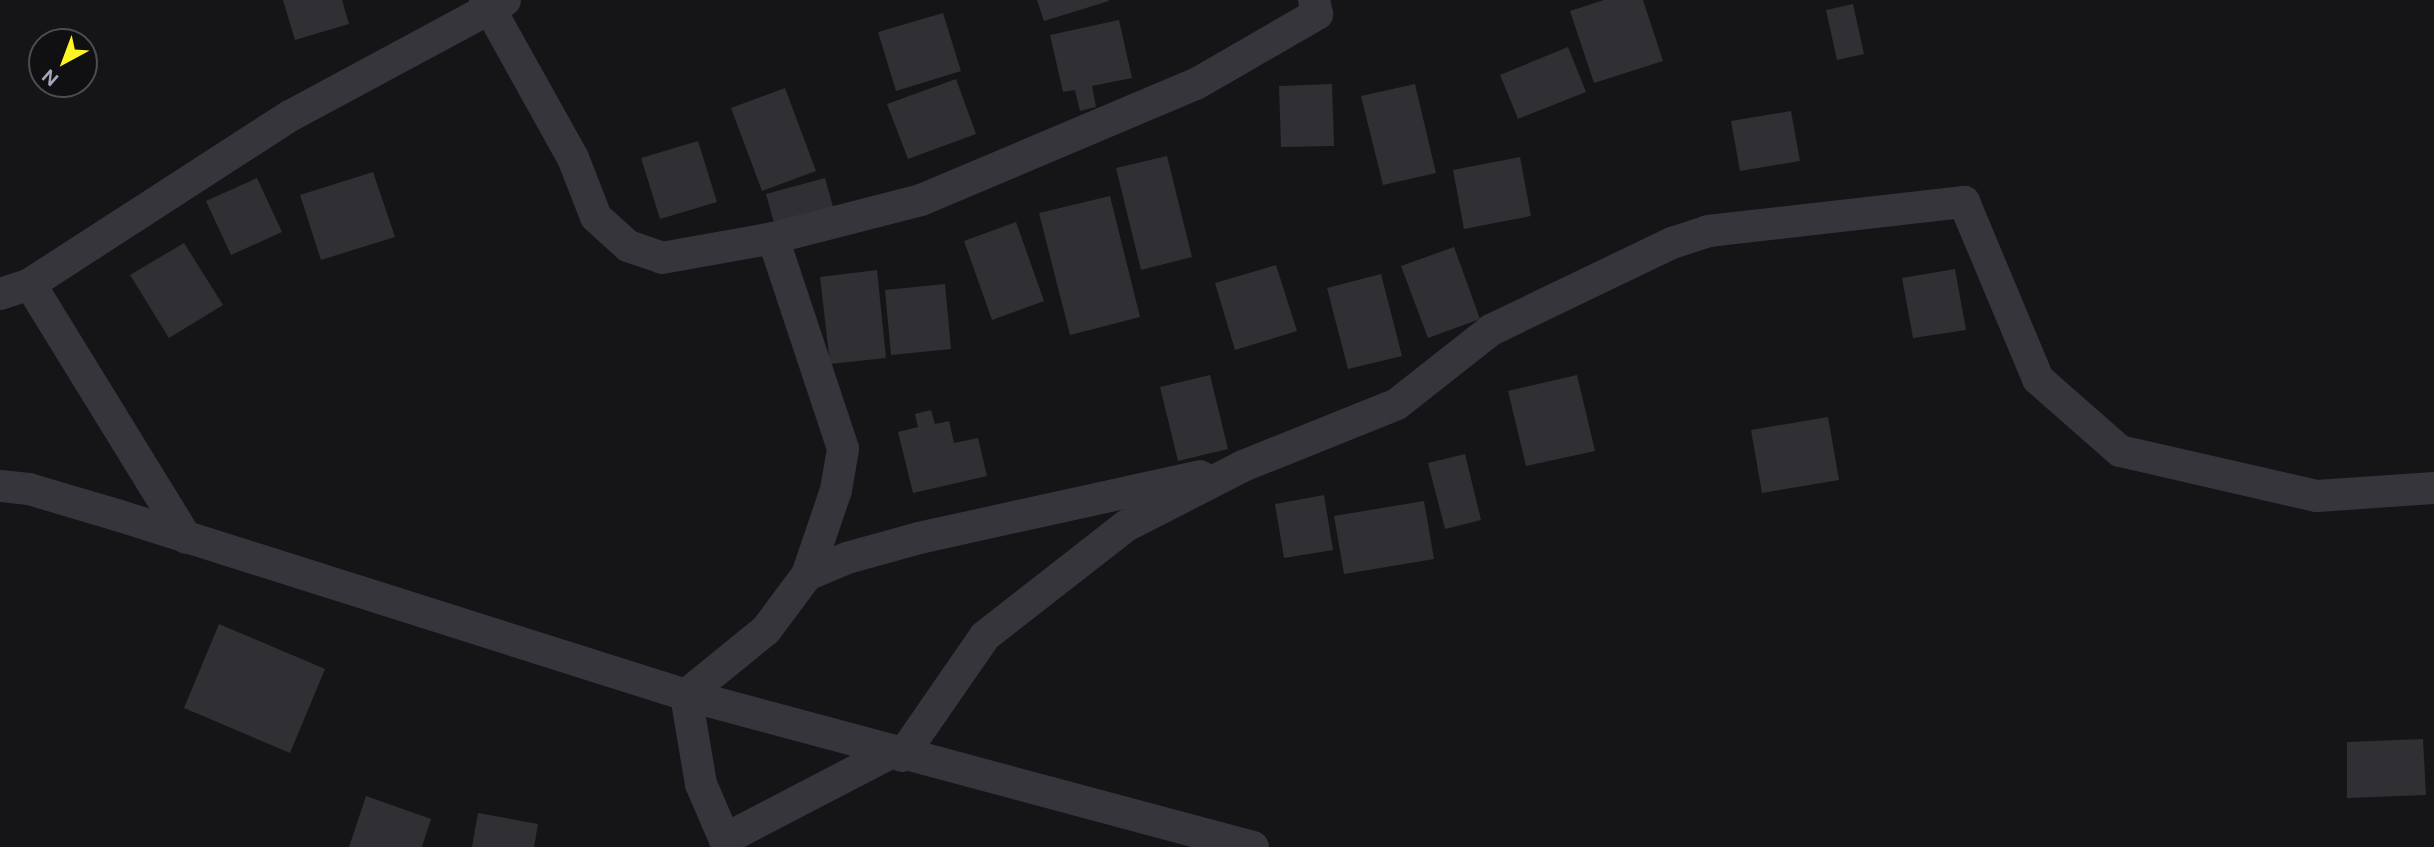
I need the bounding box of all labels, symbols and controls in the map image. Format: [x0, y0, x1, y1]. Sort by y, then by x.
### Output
north arrow [28, 28, 98, 98]
text: N [37, 64, 64, 92]

